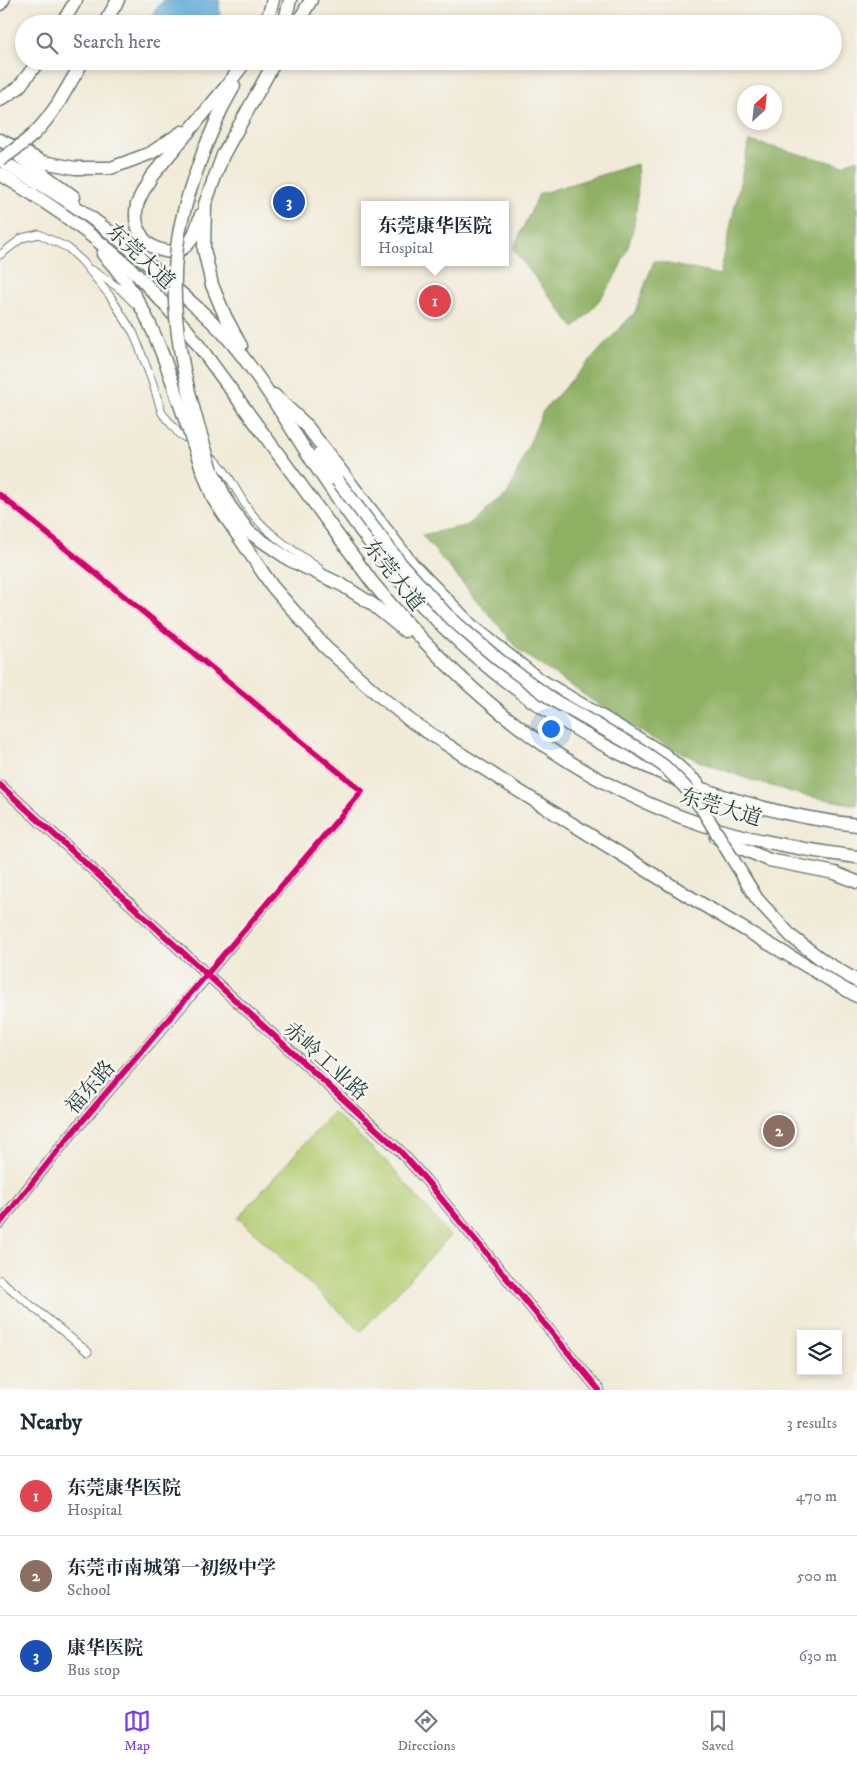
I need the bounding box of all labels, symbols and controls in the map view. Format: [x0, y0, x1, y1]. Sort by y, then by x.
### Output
search box [15, 15, 842, 70]
icon: search [33, 29, 61, 57]
text: Search here [73, 31, 161, 54]
north arrow [737, 85, 782, 130]
pin: 3 [273, 183, 305, 221]
popup [361, 201, 509, 266]
text: 东莞康华医院 [378, 215, 492, 238]
street label: 东莞大道 [101, 219, 180, 295]
text: Hospital [378, 238, 433, 258]
pin: 1 [419, 282, 451, 320]
street label: 东莞大道 [357, 535, 429, 617]
your location [538, 716, 564, 742]
street label: 东莞大道 [677, 783, 765, 833]
street label: 赤岭工业路 [278, 1017, 373, 1107]
street label: 福东路 [60, 1055, 121, 1120]
pin: 2 [763, 1112, 795, 1150]
map controls [797, 1330, 842, 1375]
button: layers [797, 1330, 842, 1375]
text: Nearby [20, 1410, 82, 1436]
text: 3 results [787, 1413, 837, 1433]
text: 东莞康华医院 [67, 1477, 181, 1500]
text: 1 [33, 1486, 39, 1506]
text: 470 m [796, 1486, 837, 1506]
text: Hospital [67, 1500, 122, 1520]
text: 东莞市南城第一初级中学 [67, 1557, 276, 1580]
text: 2 [32, 1566, 40, 1586]
text: 500 m [796, 1566, 837, 1586]
text: School [67, 1580, 111, 1600]
text: 康华医院 [67, 1637, 143, 1660]
text: 3 [33, 1646, 39, 1666]
text: 630 m [799, 1646, 837, 1666]
text: Bus stop [67, 1660, 120, 1680]
tab: Map [123, 1707, 151, 1755]
tab: Directions [397, 1707, 455, 1755]
tab: Saved [702, 1707, 734, 1755]

